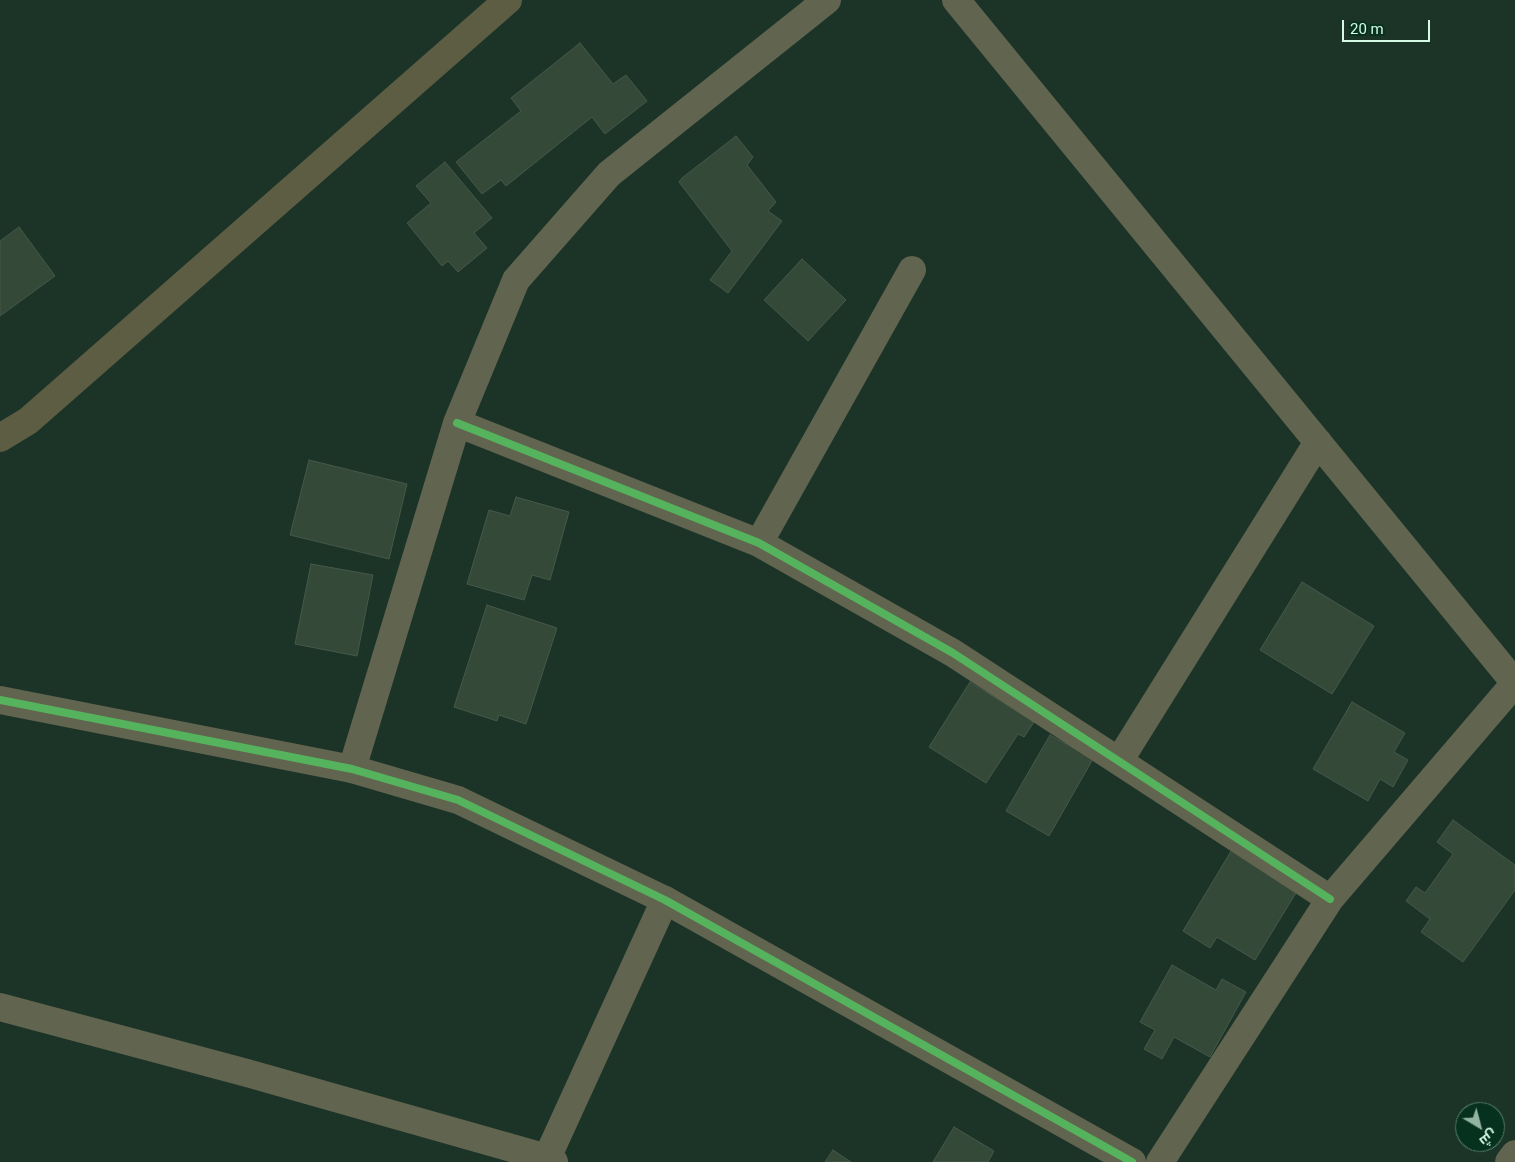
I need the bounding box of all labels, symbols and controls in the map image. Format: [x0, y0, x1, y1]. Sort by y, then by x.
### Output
scale bar [1345, 10, 1432, 42]
text: 20 m [1350, 20, 1384, 38]
north arrow [1455, 1102, 1505, 1152]
text: ش [1476, 1126, 1500, 1150]

